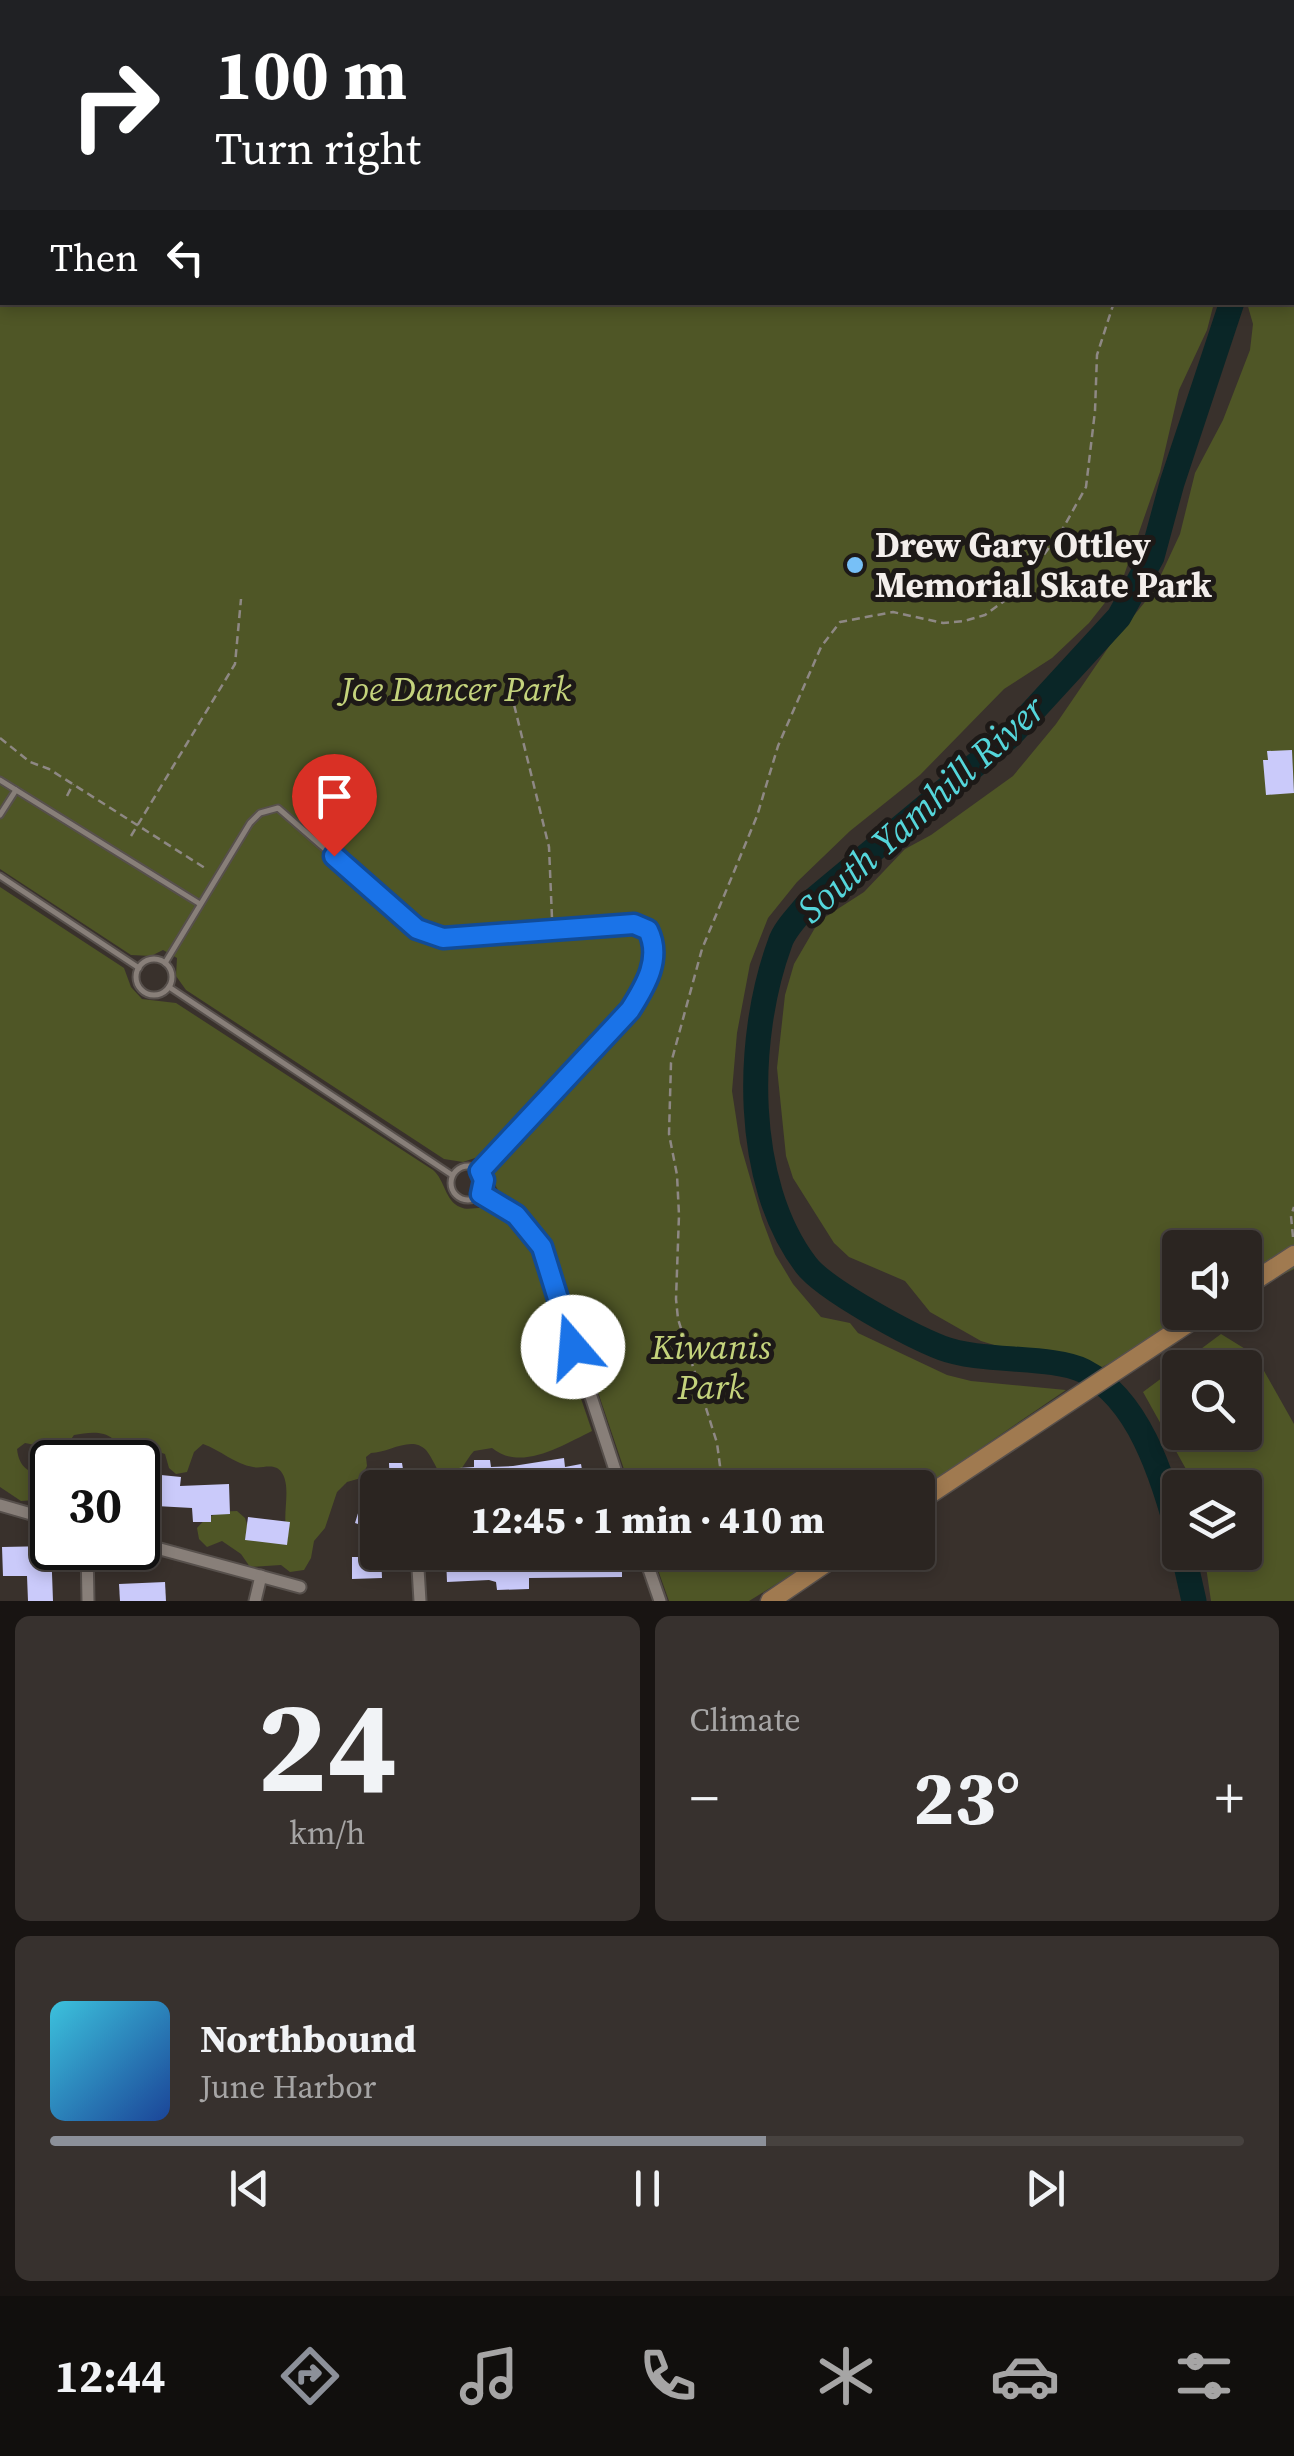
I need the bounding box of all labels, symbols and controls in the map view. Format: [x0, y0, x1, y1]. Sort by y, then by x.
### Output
text: 100 m [215, 26, 407, 122]
icon: right [50, 40, 180, 170]
text: Turn right [215, 117, 421, 179]
icon: left [158, 230, 213, 285]
text: Then [50, 232, 138, 284]
place label: Drew Gary Ottley Memorial Skate Park [875, 521, 1212, 609]
marker: Drew Gary Ottley Memorial Skate Park [844, 554, 866, 576]
park label: Joe Dancer Park [336, 665, 572, 713]
water label: South Yamhill River [786, 682, 1058, 934]
pin [292, 754, 377, 857]
icon: arrive [307, 769, 362, 824]
map controls [1162, 1230, 1262, 1570]
button: sound [1162, 1230, 1262, 1330]
position arrow [521, 1295, 625, 1399]
park label: Kiwanis Park [650, 1323, 771, 1411]
button: search [1162, 1350, 1262, 1450]
speed limit sign: 30 [30, 1440, 160, 1570]
button: layers [1162, 1470, 1262, 1570]
text: 12:45 · 1 min · 410 m [470, 1494, 825, 1546]
text: 24 [257, 1656, 398, 1835]
text: Climate [690, 1698, 801, 1742]
text: 23° [913, 1746, 1020, 1849]
text: − [690, 1760, 719, 1835]
text: + [1215, 1760, 1244, 1835]
text: km/h [289, 1811, 365, 1855]
text: Northbound [200, 2013, 416, 2065]
text: June Harbor [200, 2065, 376, 2109]
icon: previous [222, 2161, 277, 2216]
icon: pause [620, 2161, 675, 2216]
icon: next [1018, 2161, 1073, 2216]
icon: directions [275, 2341, 345, 2411]
icon: music [454, 2341, 524, 2411]
icon: phone [633, 2341, 703, 2411]
icon: climate [811, 2341, 881, 2411]
icon: car [990, 2341, 1060, 2411]
icon: filters [1169, 2341, 1239, 2411]
text: 12:44 [54, 2345, 166, 2407]

